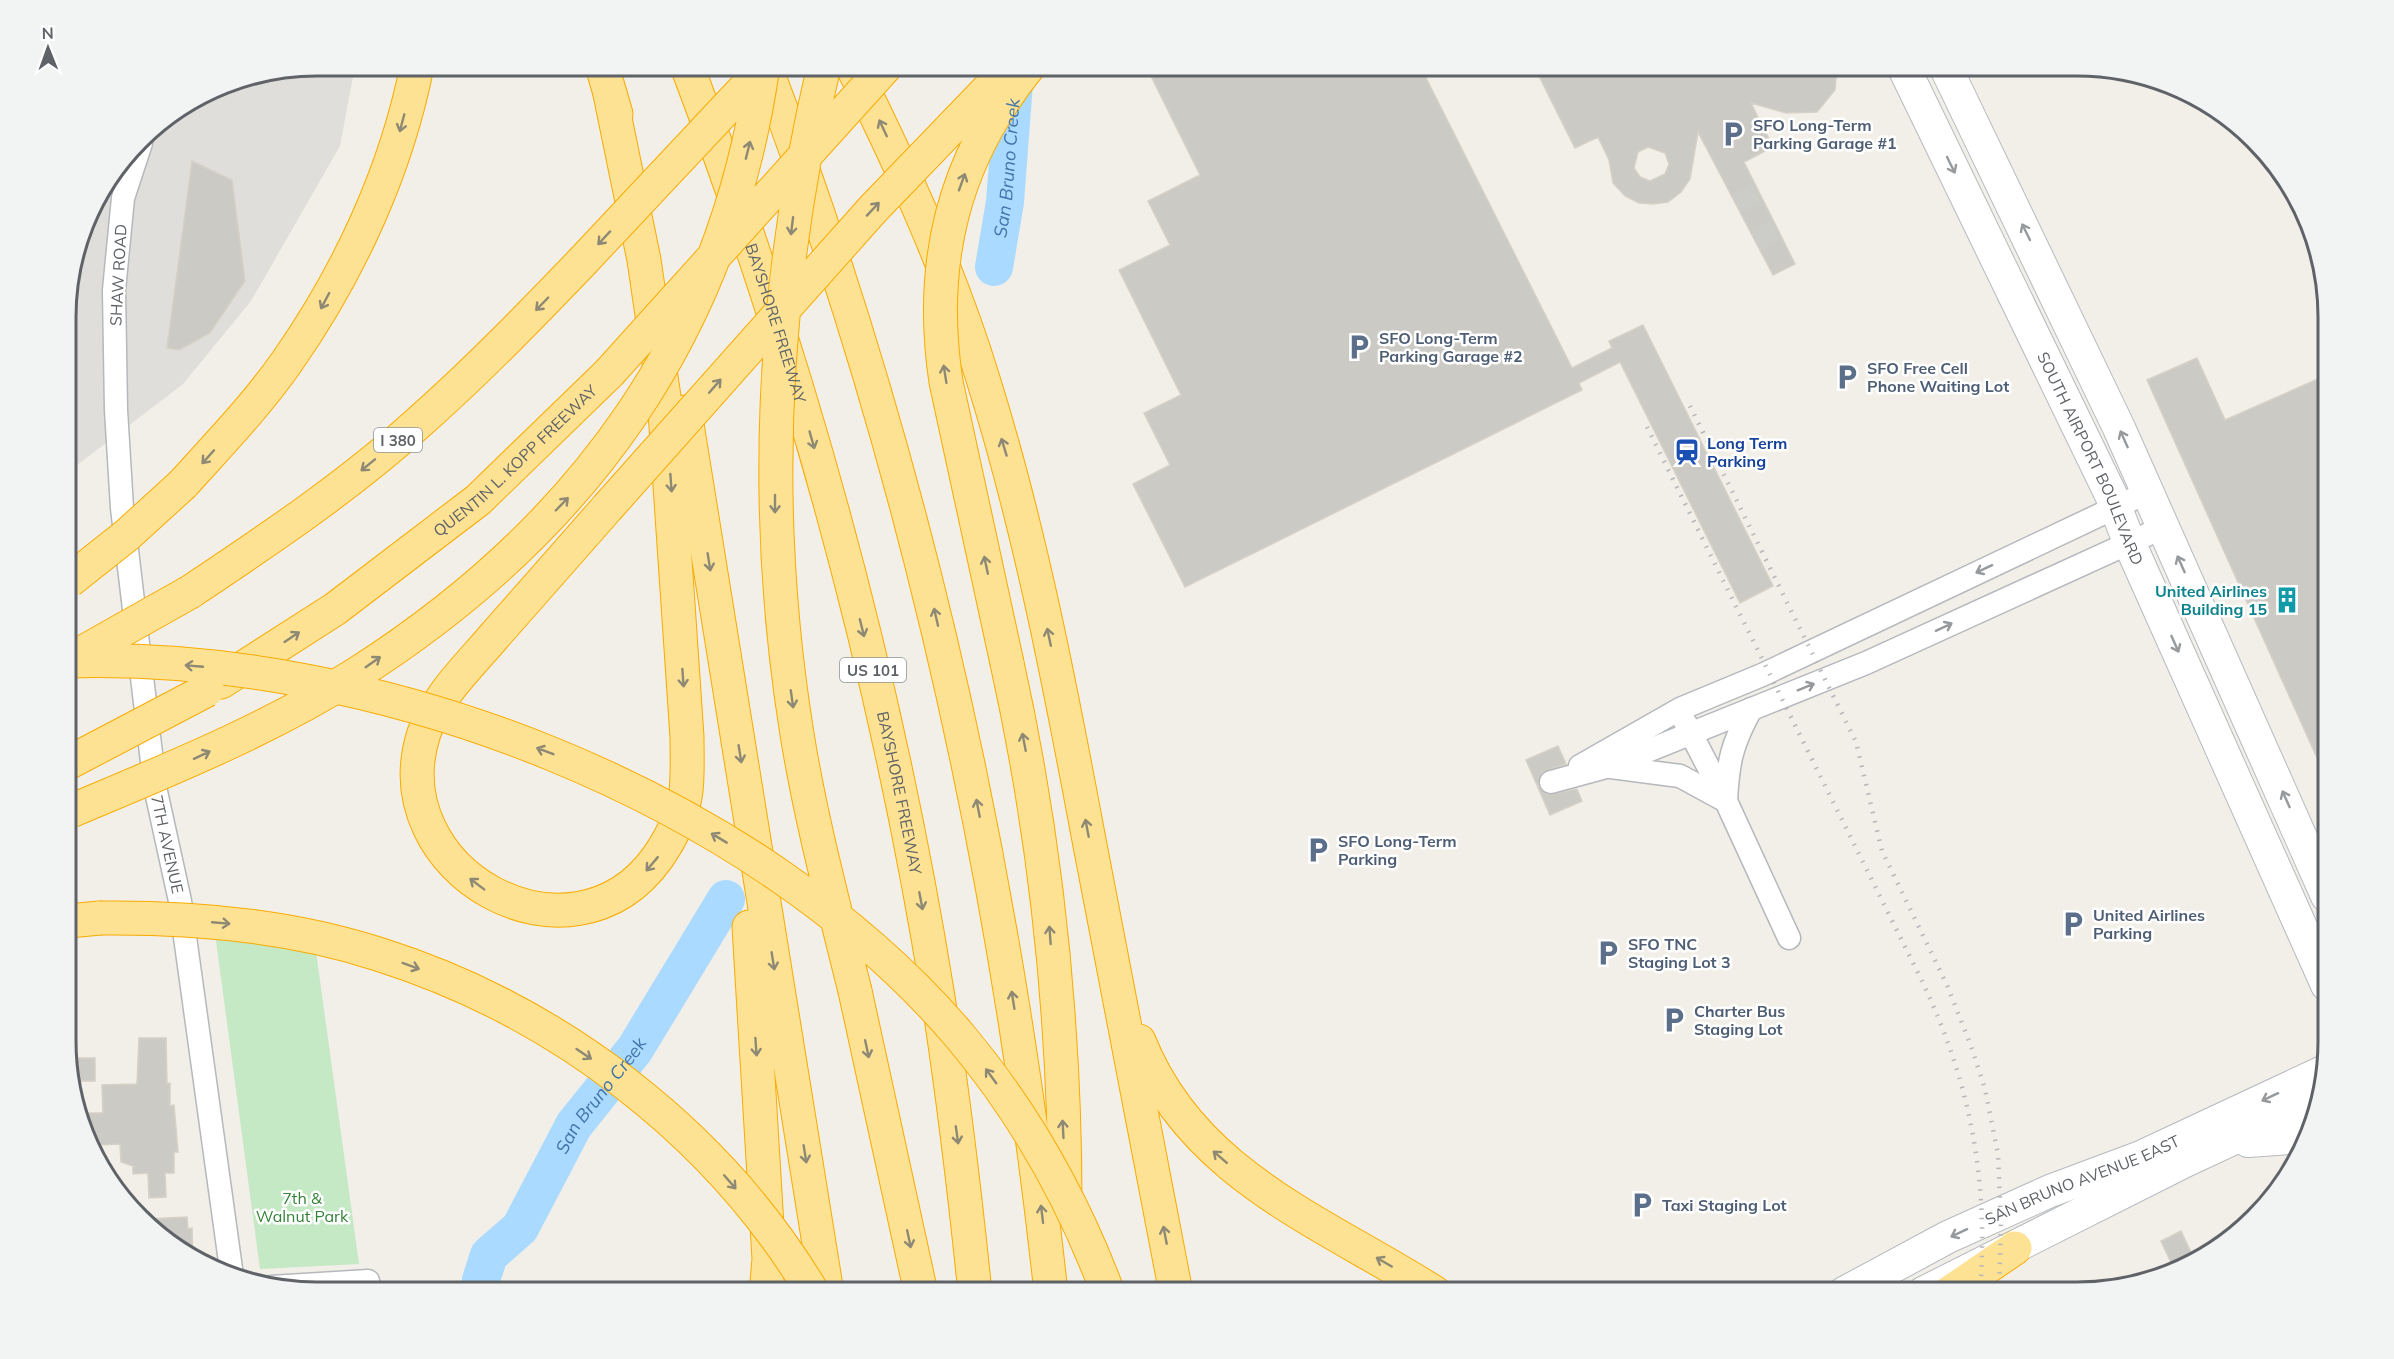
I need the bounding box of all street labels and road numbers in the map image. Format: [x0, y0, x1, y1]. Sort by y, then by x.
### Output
street label: SHAW ROAD [105, 224, 131, 326]
street label: BAYSHORE FREEWAY [741, 241, 811, 405]
street label: SOUTH AIRPORT BOULEVARD [2033, 348, 2148, 568]
street label: QUENTIN L. KOPP FREEWAY [429, 380, 601, 541]
road number: I 380 [374, 428, 422, 452]
road number: US 101 [840, 658, 906, 682]
street label: BAYSHORE FREEWAY [873, 709, 926, 876]
street label: 7TH AVENUE [147, 793, 188, 895]
street label: SAN BRUNO AVENUE EAST [1982, 1130, 2183, 1229]

